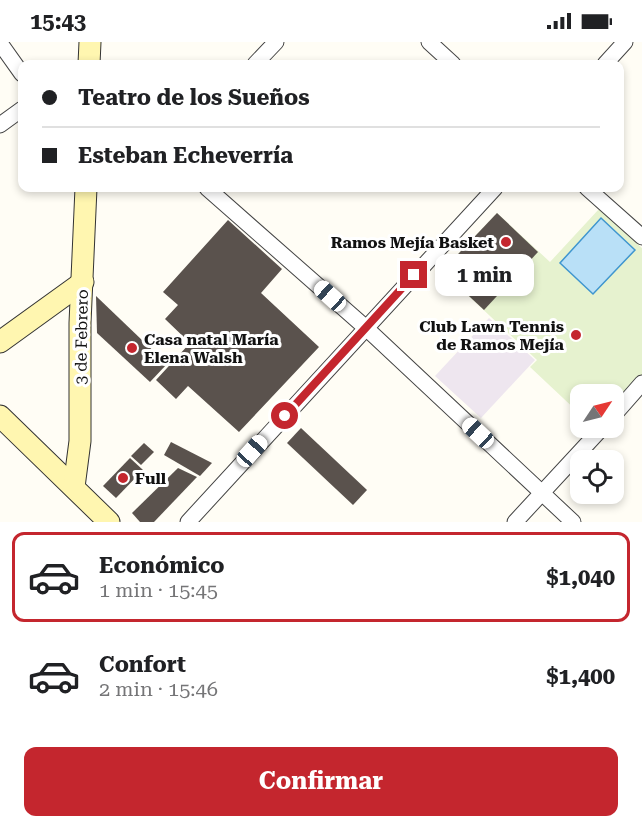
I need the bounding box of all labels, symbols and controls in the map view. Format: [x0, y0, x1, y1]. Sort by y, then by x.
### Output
text: 15:43 [30, 9, 86, 34]
text: Teatro de los Sueños [78, 85, 310, 110]
text: Esteban Echeverría [78, 143, 293, 168]
place label: Ramos Mejía Basket [331, 233, 495, 252]
marker: Ramos Mejía Basket [499, 235, 513, 249]
callout: 1 min [435, 254, 534, 296]
route end [400, 261, 427, 288]
text: 1 min [457, 263, 512, 287]
car [311, 277, 349, 315]
street label: 3 de Febrero [71, 289, 92, 385]
place label: Club Lawn Tennis de Ramos Mejía [419, 317, 565, 354]
marker: Club Lawn Tennis de Ramos Mejía [569, 328, 583, 342]
place label: Casa natal María Elena Walsh [144, 330, 279, 367]
marker: Casa natal María Elena Walsh [125, 341, 139, 355]
north arrow [570, 384, 624, 438]
map controls [570, 384, 624, 504]
route start [271, 402, 298, 429]
car [459, 414, 497, 452]
car [233, 432, 271, 470]
button: locate [570, 450, 624, 504]
place label: Full [135, 469, 167, 488]
marker: Full [116, 471, 130, 485]
icon: car [27, 550, 81, 604]
text: Económico [99, 553, 225, 578]
text: $1,040 [546, 565, 615, 590]
text: 1 min · 15:45 [99, 578, 218, 602]
icon: car [27, 649, 81, 703]
text: Confort [99, 652, 186, 677]
text: $1,400 [546, 664, 615, 689]
text: 2 min · 15:46 [99, 677, 218, 701]
button: Confirmar [24, 747, 618, 816]

